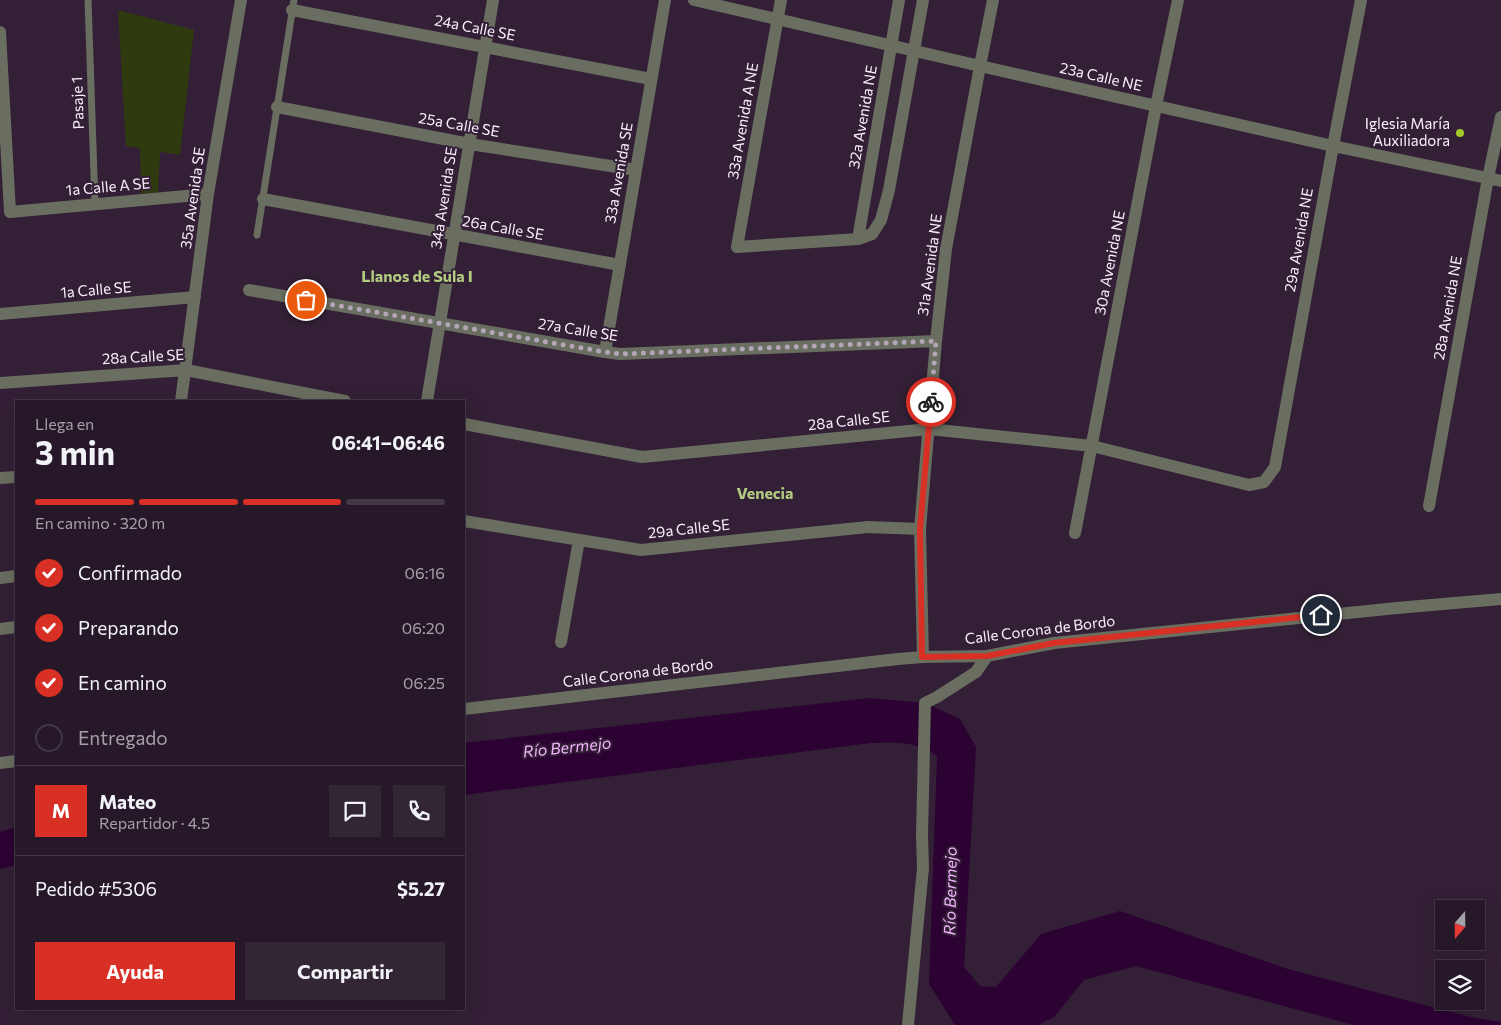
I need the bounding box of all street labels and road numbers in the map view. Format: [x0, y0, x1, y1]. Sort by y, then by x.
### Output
street label: 24a Calle SE [433, 10, 517, 44]
street label: 23a Calle NE [1058, 58, 1144, 94]
street label: 33a Avenida A NE [723, 61, 761, 181]
street label: 32a Avenida NE [844, 64, 880, 170]
street label: Pasaje 1 [67, 76, 87, 130]
street label: 25a Calle SE [417, 108, 501, 140]
street label: 33a Avenida SE [600, 121, 636, 225]
street label: 35a Avenida SE [176, 146, 208, 250]
street label: 34a Avenida SE [426, 146, 460, 250]
street label: 1a Calle A SE [65, 173, 151, 199]
street label: 29a Avenida NE [1280, 186, 1316, 293]
street label: 30a Avenida NE [1090, 209, 1128, 317]
street label: 26a Calle SE [461, 211, 545, 243]
street label: 31a Avenida NE [913, 213, 945, 317]
street label: 28a Avenida NE [1429, 254, 1465, 361]
street label: 1a Calle SE [60, 277, 132, 301]
street label: 27a Calle SE [537, 314, 620, 344]
street label: 28a Calle SE [101, 345, 185, 367]
street label: 28a Calle SE [807, 407, 891, 433]
street label: 29a Calle SE [647, 515, 731, 541]
street label: Calle Corona de Bordo [964, 611, 1116, 647]
street label: Calle Corona de Bordo [562, 654, 714, 690]

